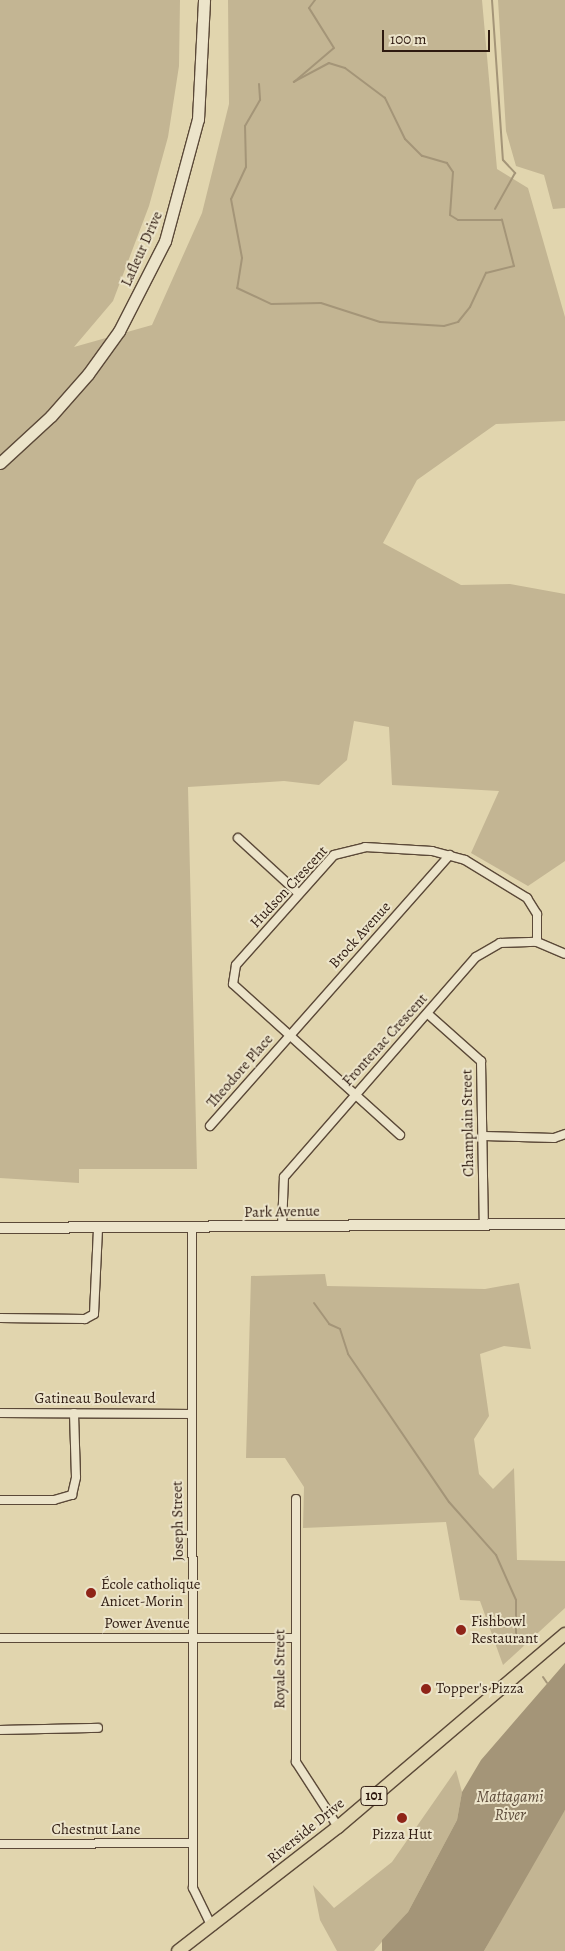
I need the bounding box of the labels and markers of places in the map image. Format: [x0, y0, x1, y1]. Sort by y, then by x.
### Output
place label: École catholique Anicet-Morin [101, 1575, 201, 1610]
marker: École catholique Anicet-Morin [85, 1587, 97, 1599]
place label: Fishbowl Restaurant [471, 1612, 538, 1647]
marker: Fishbowl Restaurant [455, 1624, 467, 1636]
place label: Topper's Pizza [436, 1680, 524, 1698]
marker: Topper's Pizza [420, 1683, 432, 1695]
marker: Pizza Hut [396, 1812, 408, 1824]
place label: Pizza Hut [372, 1826, 432, 1844]

